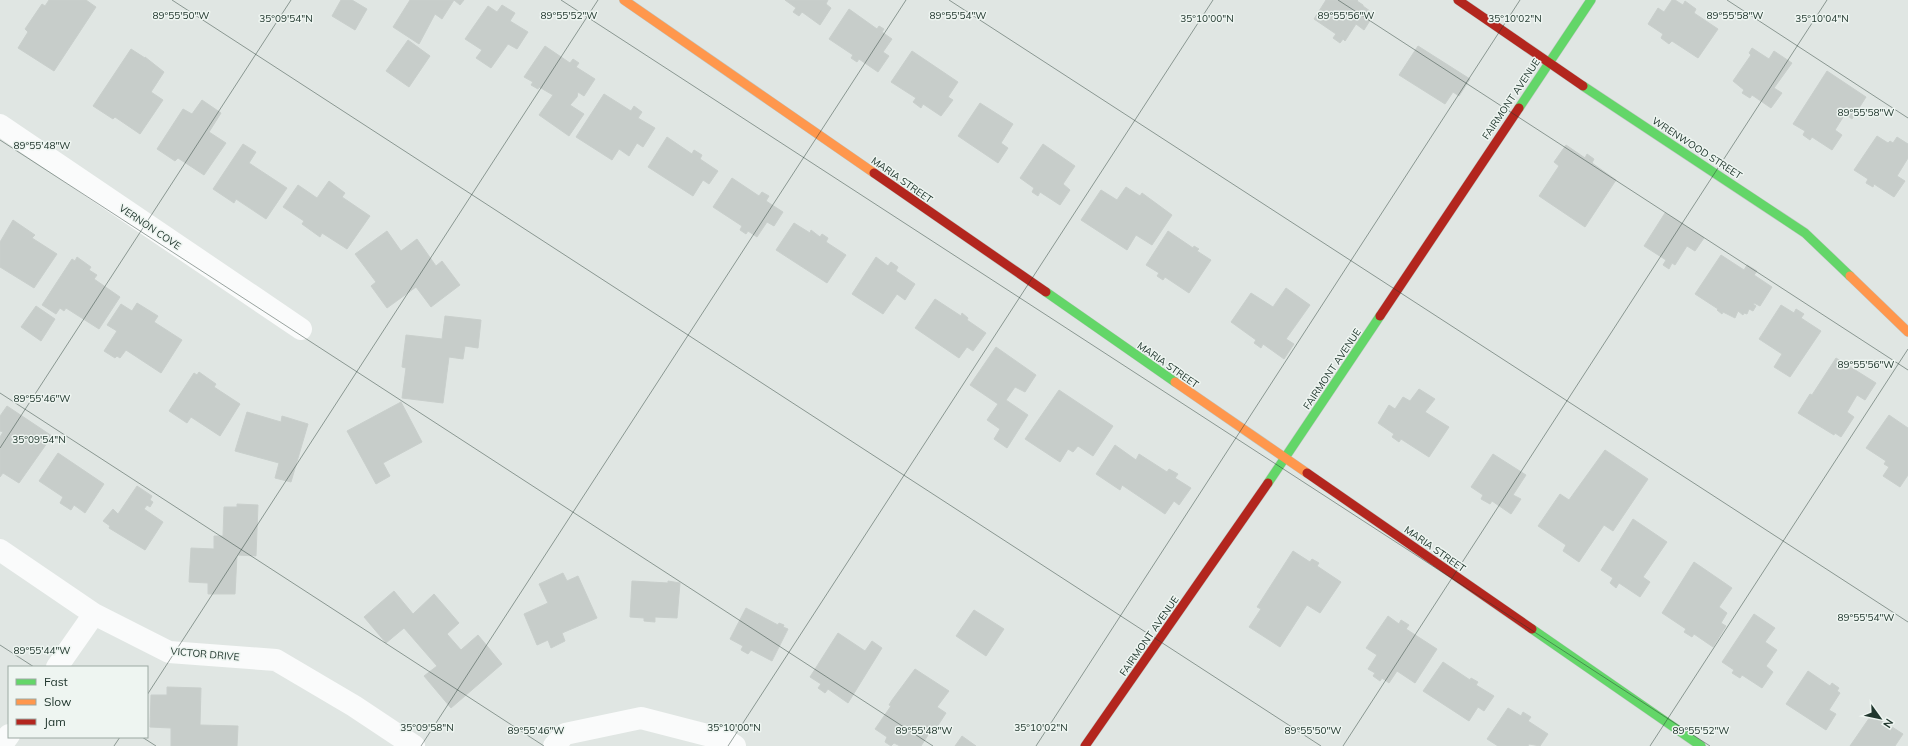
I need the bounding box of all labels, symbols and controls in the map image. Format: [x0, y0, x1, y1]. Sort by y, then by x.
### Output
text: 89°55'50"W [153, 9, 209, 22]
text: 89°55'52"W [541, 9, 597, 22]
text: 89°55'54"W [930, 9, 986, 22]
text: 89°55'56"W [1318, 9, 1374, 22]
text: 89°55'58"W [1707, 9, 1763, 22]
text: 35°09'54"N [259, 12, 313, 25]
text: 35°10'00"N [1180, 12, 1234, 25]
text: 35°10'02"N [1488, 12, 1542, 25]
text: 35°10'04"N [1795, 12, 1849, 25]
street label: FAIRMONT AVENUE [1479, 56, 1543, 142]
text: 89°55'58"W [1838, 106, 1894, 119]
street label: WRENWOOD STREET [1650, 114, 1744, 182]
text: 89°55'48"W [14, 139, 70, 152]
street label: MARIA STREET [869, 154, 935, 206]
street label: VERNON COVE [116, 201, 184, 253]
street label: FAIRMONT AVENUE [1300, 326, 1364, 412]
street label: MARIA STREET [1135, 339, 1201, 391]
text: 89°55'56"W [1838, 358, 1894, 371]
text: 89°55'46"W [14, 392, 70, 405]
text: 35°09'54"N [12, 433, 66, 446]
street label: MARIA STREET [1402, 523, 1468, 575]
street label: FAIRMONT AVENUE [1117, 593, 1182, 678]
text: 89°55'54"W [1838, 611, 1894, 624]
text: 89°55'44"W [14, 644, 70, 657]
street label: VICTOR DRIVE [170, 645, 240, 663]
legend [8, 666, 148, 738]
text: Fast [44, 674, 68, 689]
text: Slow [44, 694, 72, 709]
north arrow [1860, 698, 1900, 738]
text: Jam [44, 714, 66, 729]
text: N [1880, 716, 1897, 731]
text: 35°09'58"N [400, 721, 454, 734]
text: 35°10'00"N [707, 721, 761, 734]
text: 35°10'02"N [1014, 721, 1068, 734]
text: 89°55'46"W [508, 724, 564, 737]
text: 89°55'48"W [896, 724, 952, 737]
text: 89°55'50"W [1285, 724, 1341, 737]
text: 89°55'52"W [1673, 724, 1729, 737]

